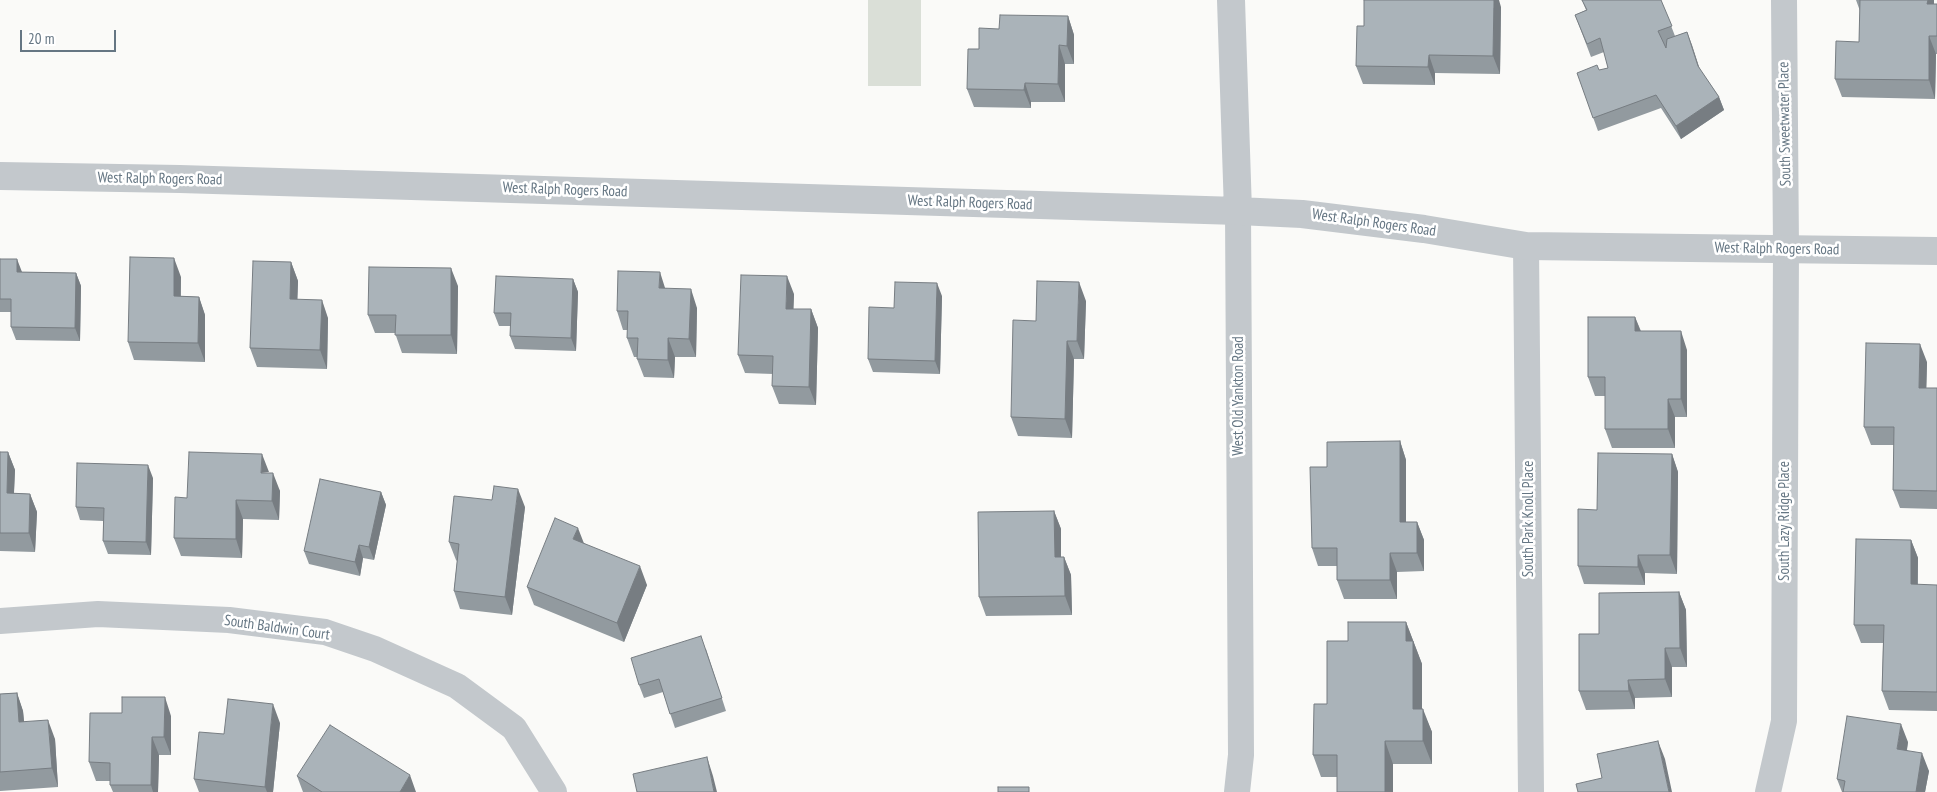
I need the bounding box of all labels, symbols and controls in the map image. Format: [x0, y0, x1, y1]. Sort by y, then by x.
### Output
scale bar [22, 20, 119, 52]
text: 20 m [28, 29, 54, 48]
street label: South Sweetwater Place [1775, 61, 1795, 187]
street label: West Ralph Rogers Road [97, 169, 223, 189]
street label: West Ralph Rogers Road [502, 179, 628, 201]
street label: West Ralph Rogers Road [907, 192, 1033, 214]
street label: West Ralph Rogers Road [1311, 205, 1437, 241]
street label: West Ralph Rogers Road [1714, 239, 1840, 259]
street label: West Old Yankton Road [1230, 336, 1248, 456]
street label: South Park Knoll Place [1520, 461, 1538, 577]
street label: South Lazy Ridge Place [1776, 461, 1794, 581]
street label: South Baldwin Court [223, 612, 331, 644]

